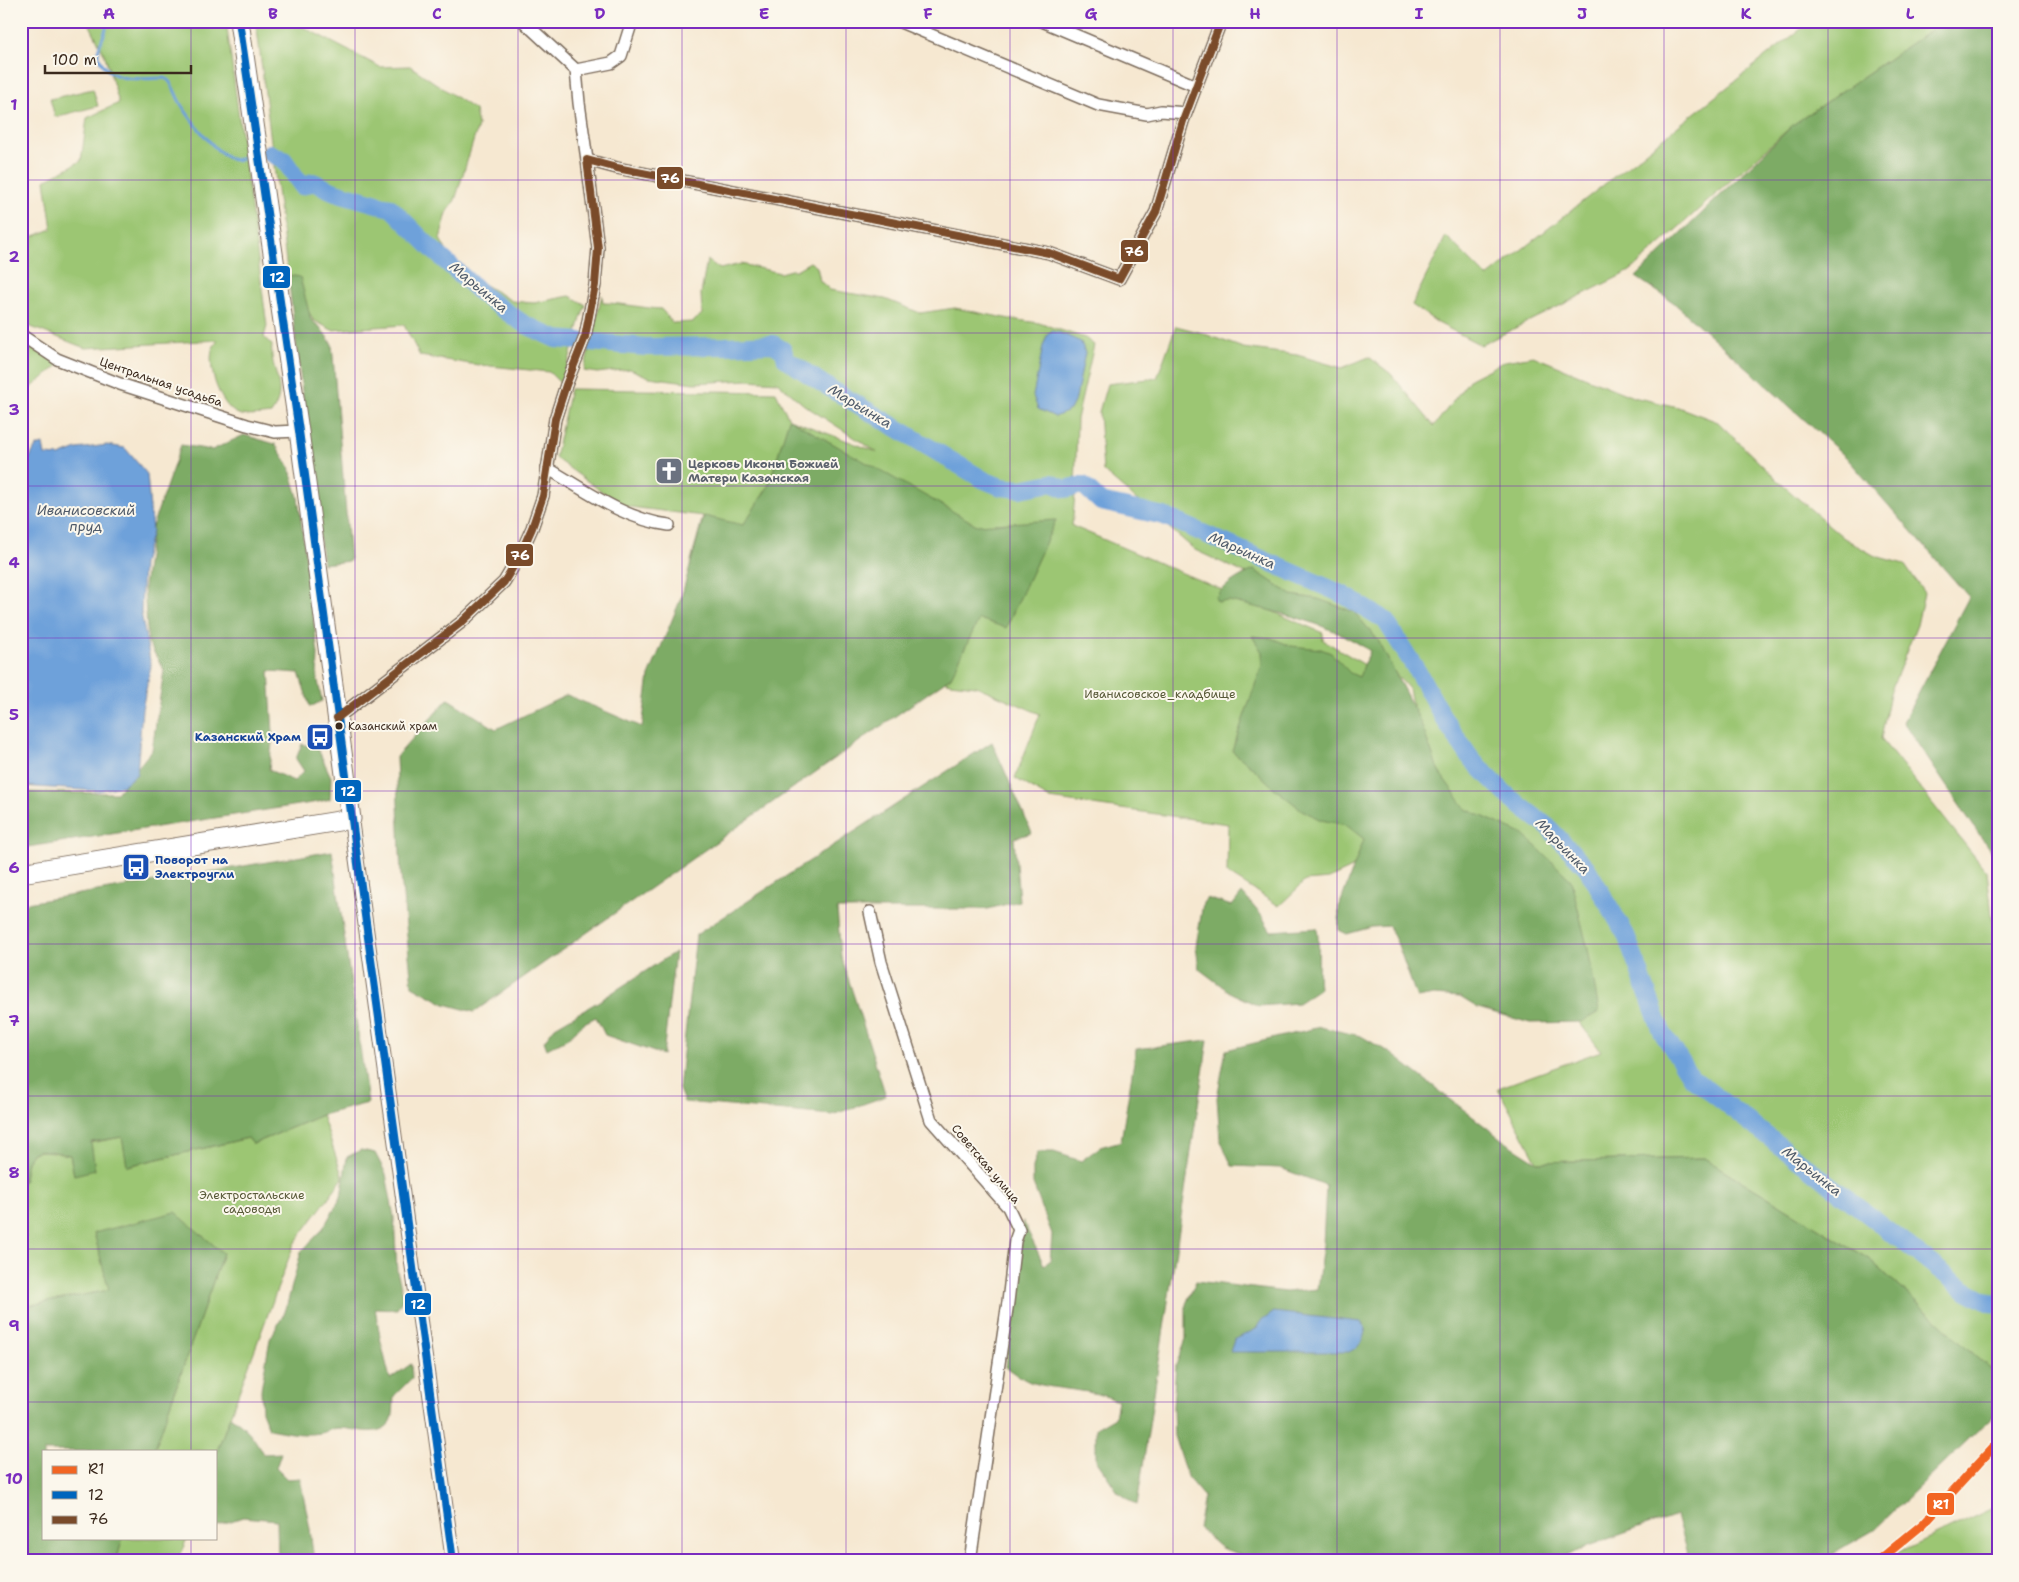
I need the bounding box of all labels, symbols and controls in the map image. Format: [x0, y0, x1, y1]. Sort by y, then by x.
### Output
text: A [103, 3, 115, 24]
text: B [268, 3, 278, 24]
text: C [432, 3, 442, 24]
text: D [594, 3, 606, 24]
text: E [759, 3, 769, 24]
text: F [923, 3, 933, 24]
text: G [1085, 3, 1098, 24]
text: H [1249, 3, 1261, 24]
text: I [1415, 3, 1424, 24]
text: J [1577, 3, 1587, 24]
text: K [1741, 3, 1752, 24]
text: L [1906, 3, 1915, 24]
scale bar [45, 42, 191, 74]
text: 100 m [52, 50, 97, 70]
text: 1 [10, 94, 18, 115]
line badge: 76 [656, 166, 684, 190]
text: 76 [660, 169, 680, 187]
line badge: 76 [1120, 239, 1149, 263]
text: 76 [1124, 242, 1144, 260]
text: 2 [8, 246, 20, 267]
water label: Марьинка [446, 257, 512, 317]
line badge: 12 [262, 265, 291, 289]
text: 12 [269, 268, 285, 286]
street label: Центральная усадьба [97, 353, 225, 411]
water label: Марьинка [825, 380, 895, 432]
text: 3 [8, 399, 20, 420]
church icon: Церковь Иконы Божией Матери Казанская [654, 456, 684, 486]
place label: Церковь Иконы Божией Матери Казанская [688, 456, 839, 486]
water label: Иванисовский пруд [37, 501, 135, 535]
water label: Марьинка [1206, 527, 1278, 573]
line badge: 76 [505, 543, 534, 567]
text: 76 [510, 546, 530, 564]
text: 4 [8, 552, 20, 573]
park label: Иванисовское_кладбище [1084, 686, 1236, 702]
text: 5 [9, 704, 19, 725]
place label: Казанский храм [348, 719, 437, 734]
marker: Казанский храм [334, 721, 344, 731]
bus stop icon: Казанский Храм [305, 722, 335, 752]
place label: Казанский Храм [195, 729, 301, 745]
line badge: 12 [334, 779, 362, 803]
text: 12 [340, 782, 356, 800]
water label: Марьинка [1532, 814, 1594, 878]
bus stop icon: Поворот на Электроугли [121, 852, 151, 882]
place label: Поворот на Электроугли [155, 852, 235, 882]
text: 6 [8, 857, 20, 878]
text: 7 [8, 1010, 20, 1031]
street label: Советская улица [948, 1121, 1024, 1208]
water label: Марьинка [1778, 1142, 1846, 1200]
text: 8 [8, 1162, 20, 1183]
park label: Электростальские садоводы [199, 1187, 305, 1217]
line badge: 12 [404, 1292, 432, 1316]
text: 12 [410, 1295, 426, 1313]
text: 9 [8, 1315, 20, 1336]
legend [42, 1450, 218, 1540]
text: R1 [88, 1459, 104, 1479]
text: 10 [5, 1468, 23, 1489]
text: 12 [88, 1485, 104, 1505]
line badge: R1 [1926, 1492, 1955, 1516]
text: R1 [1933, 1495, 1949, 1513]
text: 76 [88, 1509, 108, 1529]

